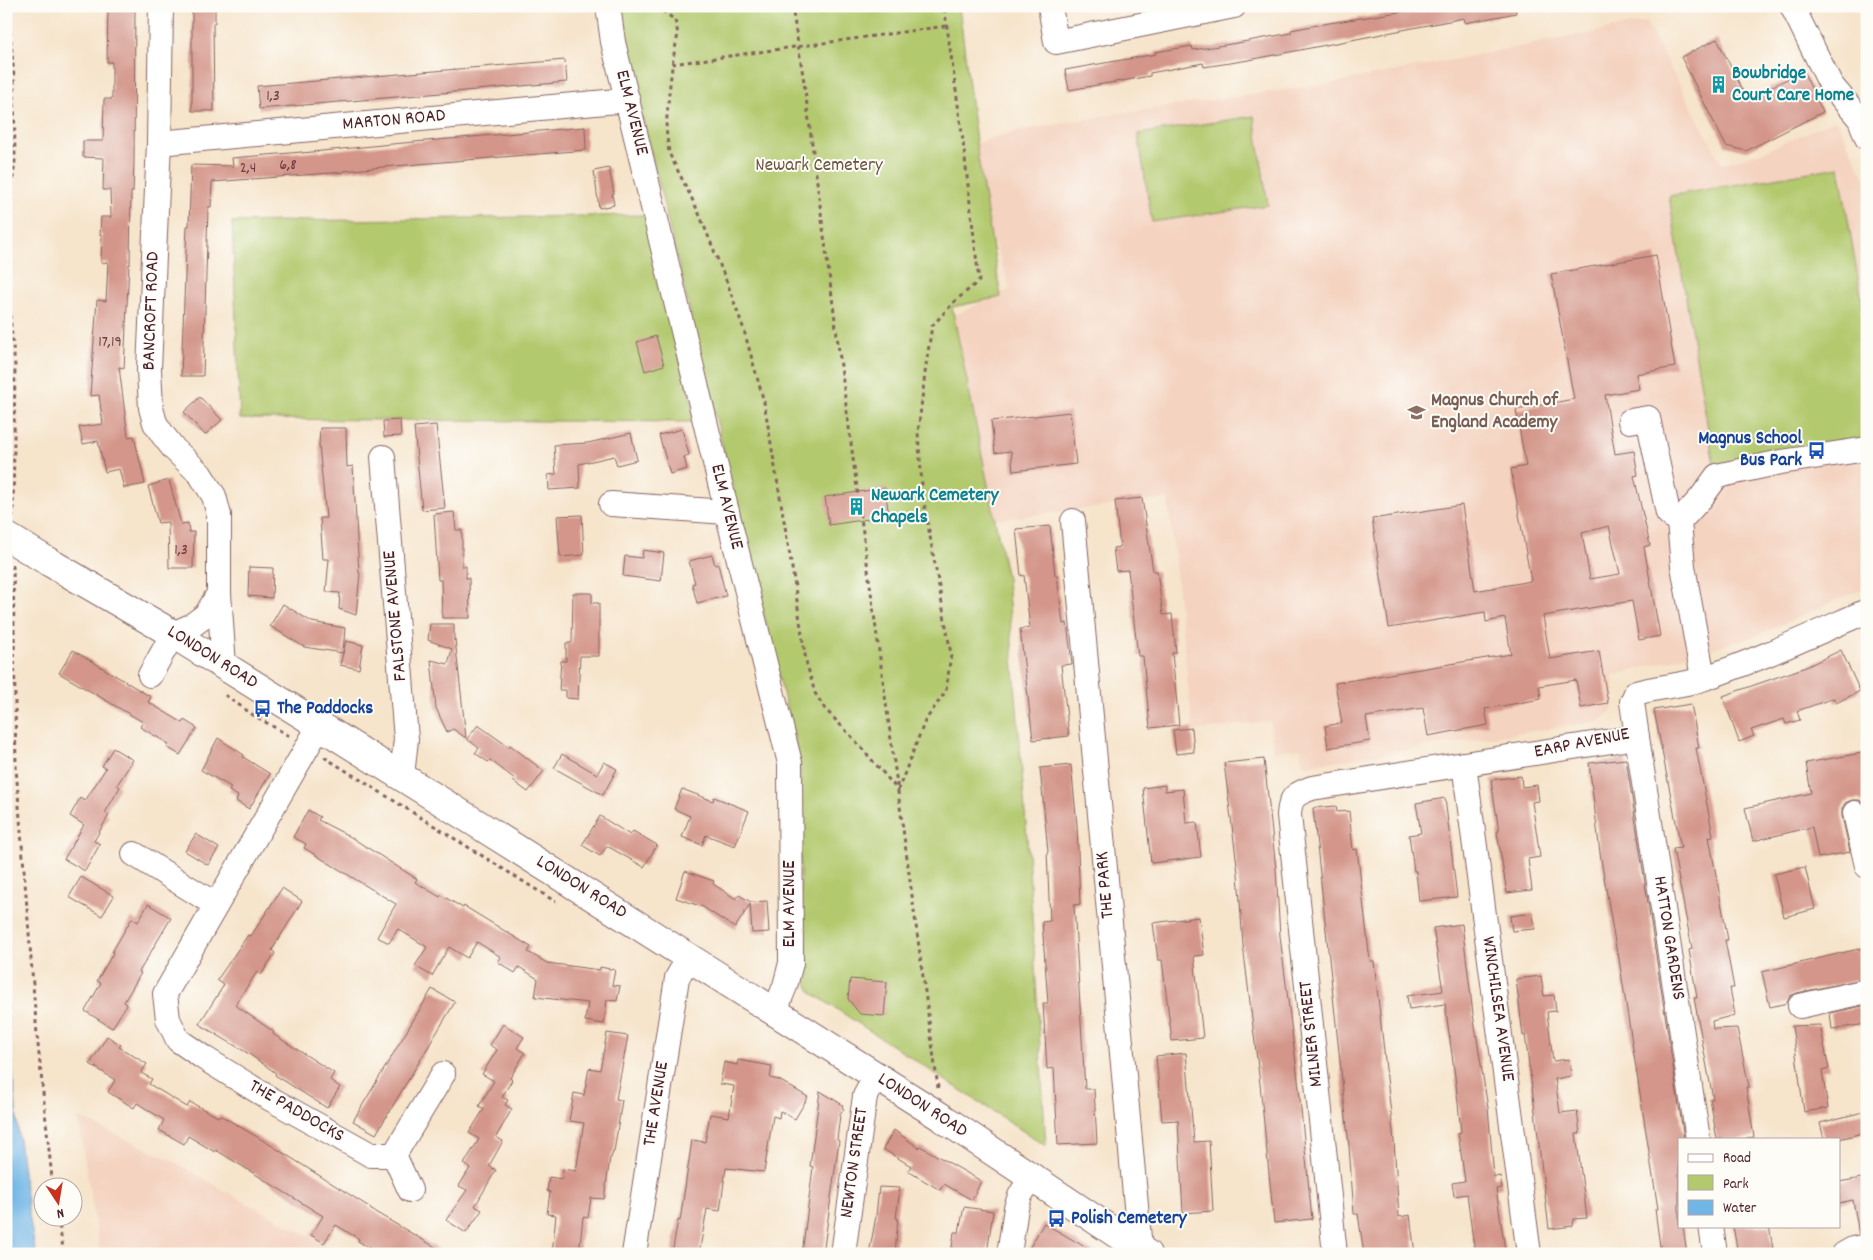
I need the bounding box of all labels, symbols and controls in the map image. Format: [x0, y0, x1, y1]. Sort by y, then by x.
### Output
place label: Bowbridge Court Care Home [1732, 61, 1854, 110]
street label: ELM AVENUE [607, 67, 655, 159]
building icon: Bowbridge Court Care Home [1708, 75, 1728, 95]
house number: 1,3 [266, 85, 280, 108]
street label: MARTON ROAD [341, 103, 447, 139]
park label: Newark Cemetery [755, 153, 883, 180]
house number: 6,8 [279, 154, 297, 177]
house number: 2,4 [240, 157, 256, 180]
street label: BANCROFT ROAD [136, 251, 168, 371]
house number: 17,19 [98, 331, 122, 354]
place label: Magnus Church of England Academy [1431, 388, 1559, 437]
school or university icon: Magnus Church of England Academy [1407, 402, 1427, 422]
place label: Magnus School Bus Park [1698, 426, 1802, 475]
bus stop icon: Magnus School Bus Park [1806, 440, 1826, 460]
street label: ELM AVENUE [702, 461, 750, 553]
place label: Newark Cemetery Chapels [871, 483, 1000, 532]
building icon: Newark Cemetery Chapels [847, 497, 867, 517]
house number: 1,3 [174, 539, 188, 562]
street label: FALSTONE AVENUE [377, 549, 415, 683]
street label: LONDON ROAD [161, 619, 263, 697]
place label: The Paddocks [277, 696, 373, 723]
bus stop icon: The Paddocks [253, 699, 273, 719]
street label: EARP AVENUE [1532, 721, 1632, 766]
street label: LONDON ROAD [530, 849, 632, 927]
street label: THE PARK [1090, 850, 1122, 920]
street label: ELM AVENUE [777, 860, 804, 948]
street label: HATTON GARDENS [1645, 874, 1691, 1002]
street label: WINCHILSEA AVENUE [1473, 935, 1521, 1084]
street label: MILNER STREET [1293, 979, 1331, 1088]
street label: THE AVENUE [637, 1059, 677, 1148]
street label: LONDON ROAD [872, 1067, 973, 1145]
street label: THE PADDOCKS [243, 1074, 349, 1150]
street label: NEWTON STREET [834, 1106, 876, 1220]
legend [1678, 1138, 1840, 1228]
text: Road [1723, 1148, 1751, 1170]
text: Park [1723, 1174, 1749, 1196]
north arrow [32, 1178, 82, 1228]
text: Water [1723, 1198, 1757, 1220]
text: N [55, 1202, 66, 1223]
place label: Polish Cemetery [1071, 1206, 1188, 1233]
bus stop icon: Polish Cemetery [1047, 1209, 1067, 1229]

